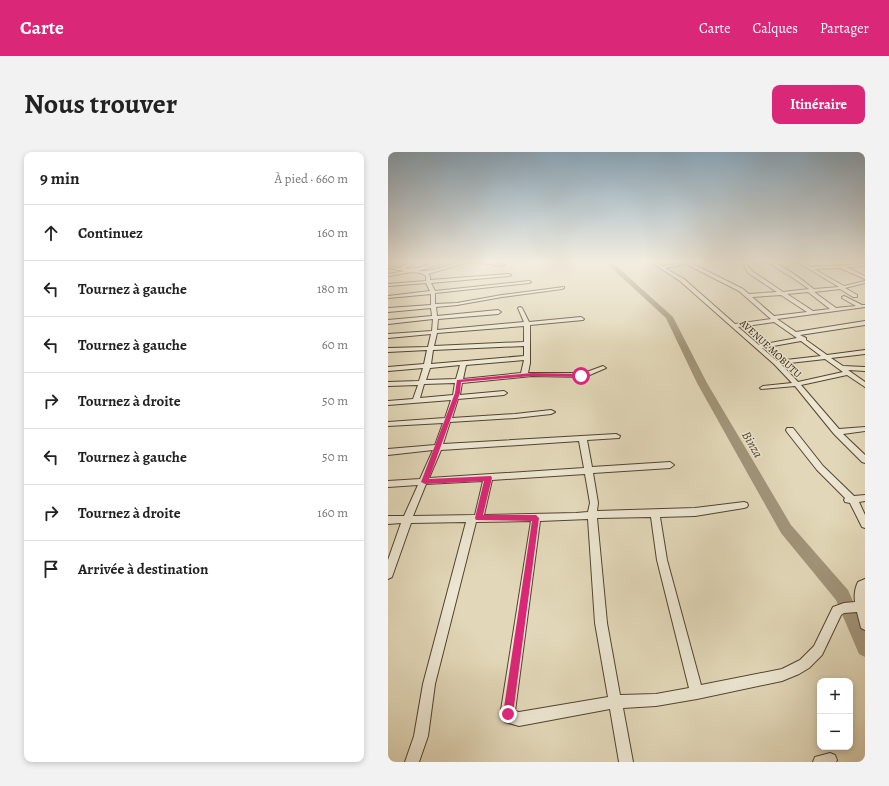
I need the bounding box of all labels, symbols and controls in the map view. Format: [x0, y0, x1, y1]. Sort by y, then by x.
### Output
text: Carte [20, 15, 64, 41]
text: Carte [699, 19, 730, 38]
text: Calques [752, 19, 798, 38]
text: Partager [820, 19, 869, 38]
text: Nous trouver [24, 85, 177, 123]
button: Itinéraire [772, 85, 865, 124]
text: 9 min [40, 167, 80, 190]
text: À pied · 660 m [274, 170, 348, 187]
icon: ahead [40, 222, 62, 244]
text: Continuez [78, 223, 143, 243]
text: 160 m [317, 224, 348, 241]
icon: left [40, 278, 62, 300]
text: Tournez à gauche [78, 279, 187, 299]
text: 180 m [317, 280, 348, 297]
street label: AVENUE MOBUTU [736, 316, 804, 380]
icon: left [40, 334, 62, 356]
text: Tournez à gauche [78, 335, 187, 355]
text: 60 m [322, 336, 348, 353]
route start [572, 367, 590, 385]
icon: right [40, 390, 62, 412]
text: Tournez à droite [78, 391, 181, 411]
text: 50 m [322, 392, 348, 409]
water label: Binza [738, 428, 767, 461]
icon: left [40, 446, 62, 468]
text: Tournez à gauche [78, 447, 187, 467]
text: 50 m [322, 448, 348, 465]
icon: right [40, 502, 62, 524]
text: Tournez à droite [78, 503, 181, 523]
text: 160 m [317, 504, 348, 521]
icon: arrive [40, 558, 62, 580]
text: Arrivée à destination [78, 559, 209, 579]
map controls [817, 678, 853, 750]
button: + [817, 678, 853, 714]
route end [499, 705, 517, 723]
button: − [817, 714, 853, 750]

